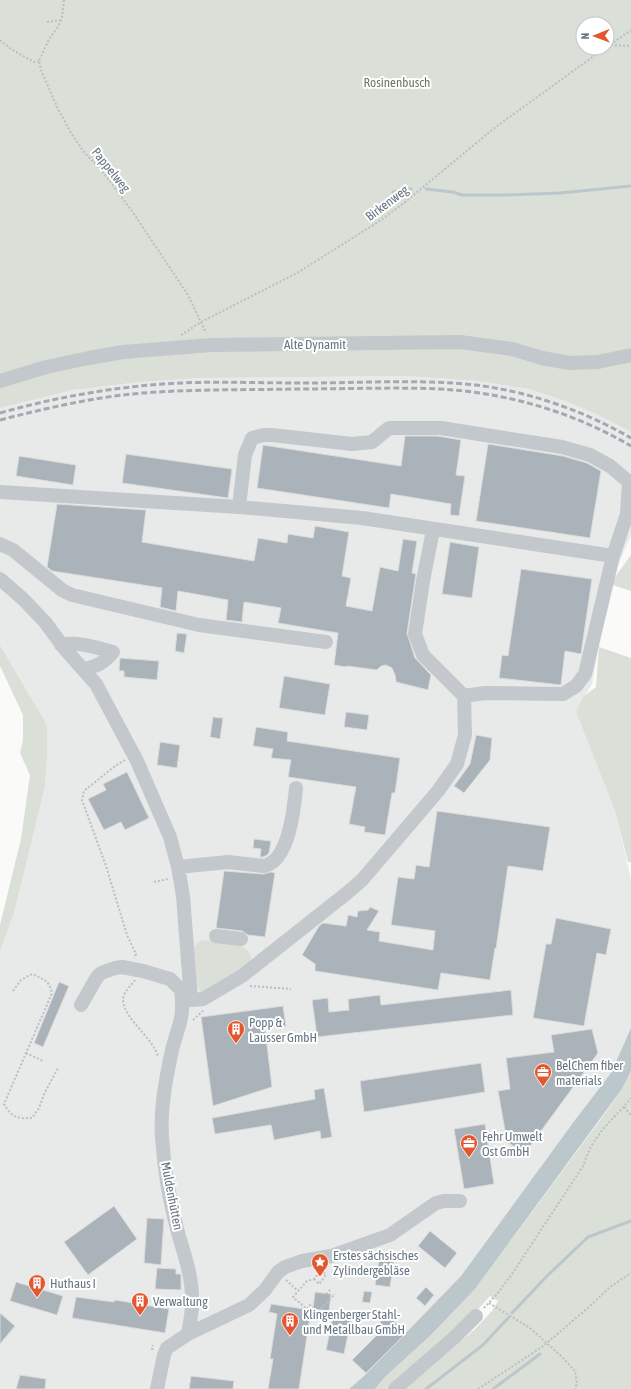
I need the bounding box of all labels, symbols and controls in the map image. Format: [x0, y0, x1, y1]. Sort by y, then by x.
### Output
north arrow [575, 16, 615, 56]
text: N [579, 33, 591, 40]
park label: Rosinenbusch [364, 75, 430, 90]
street label: Pappelweg [89, 145, 134, 196]
street label: Birkenweg [363, 182, 412, 224]
street label: Alte Dynamit [284, 337, 346, 352]
place label: Popp & Lausser GmbH [249, 1015, 317, 1045]
building icon: Popp & Lausser GmbH [226, 1019, 246, 1044]
place label: BelChem fiber materials [556, 1058, 623, 1088]
office icon: BelChem fiber materials [533, 1062, 553, 1087]
place label: Fehr Umwelt Ost GmbH [482, 1129, 543, 1159]
office icon: Fehr Umwelt Ost GmbH [459, 1133, 479, 1158]
street label: Muldenhütten [158, 1161, 186, 1231]
place label: Erstes sächsisches Zylindergebläse [333, 1248, 419, 1278]
place icon: Erstes sächsisches Zylindergebläse [310, 1252, 330, 1277]
building icon: Huthaus I [27, 1273, 47, 1298]
place label: Huthaus I [50, 1276, 96, 1291]
building icon: Verwaltung [130, 1291, 150, 1316]
place label: Verwaltung [153, 1294, 208, 1309]
place label: Klingenberger Stahl- und Metallbau GmbH [303, 1307, 405, 1337]
building icon: Klingenberger Stahl- und Metallbau GmbH [280, 1311, 300, 1336]

